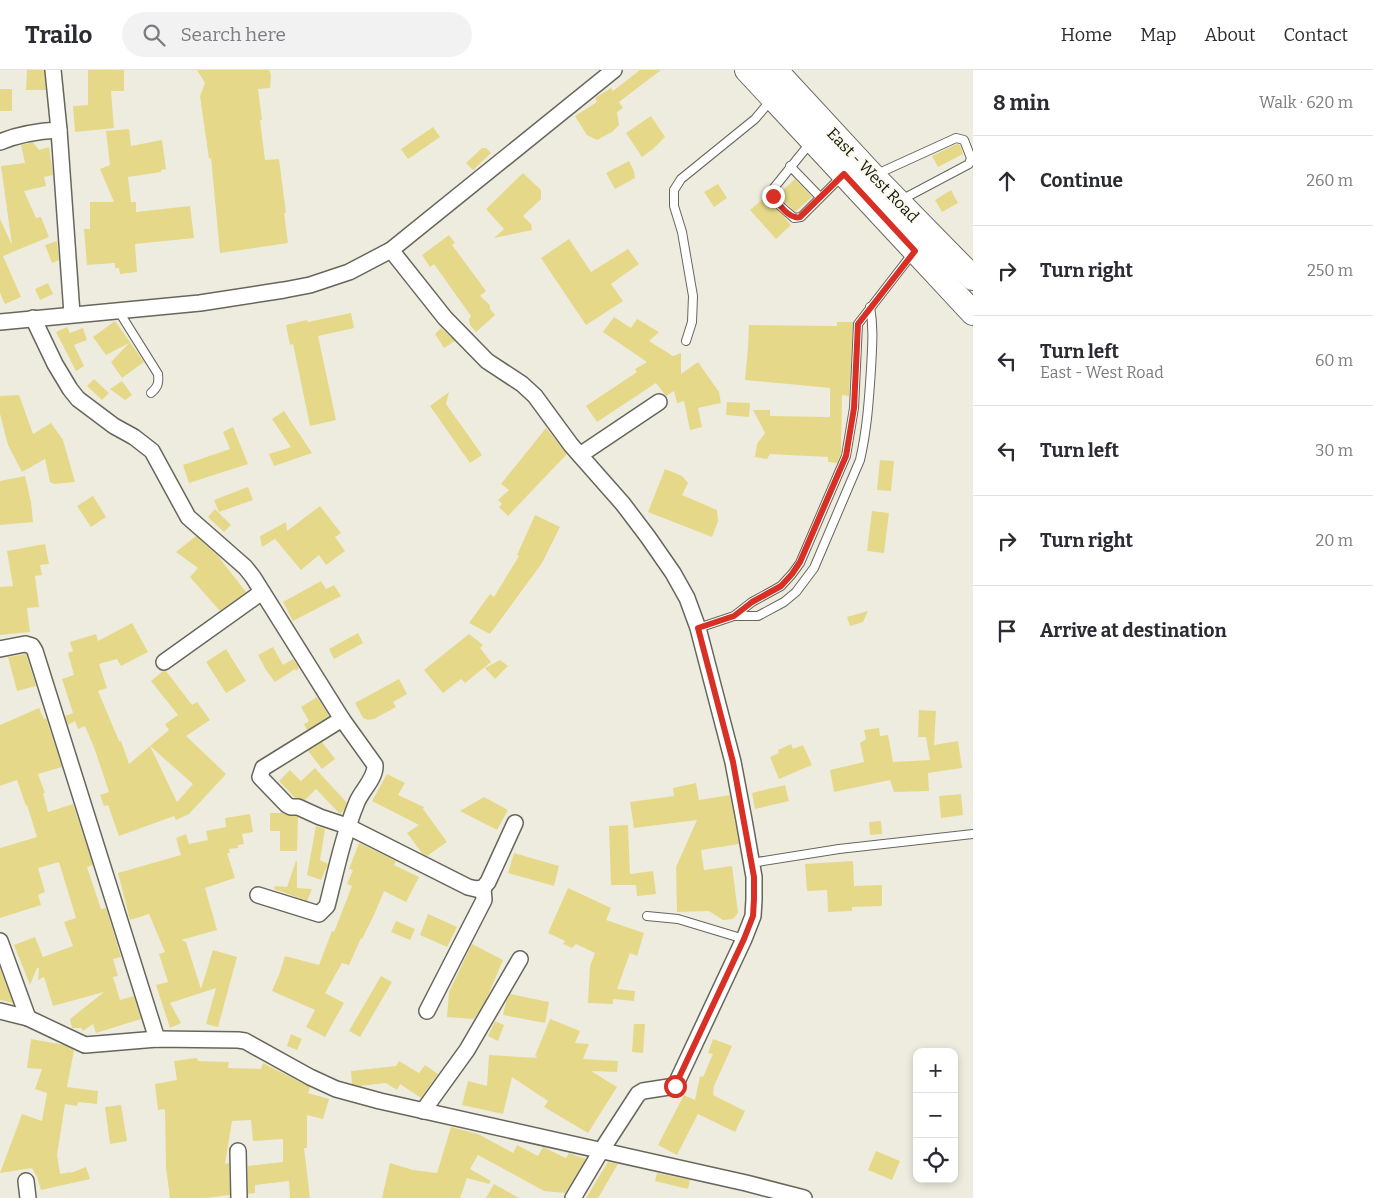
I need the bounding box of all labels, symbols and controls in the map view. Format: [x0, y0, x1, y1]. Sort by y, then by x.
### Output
search box [122, 12, 472, 57]
text: Trailo [25, 21, 92, 49]
icon: search [140, 21, 168, 49]
text: Search here [180, 23, 286, 46]
text: Home [1061, 24, 1112, 46]
text: Map [1140, 24, 1176, 46]
text: About [1204, 24, 1255, 46]
text: Contact [1283, 24, 1348, 46]
text: 8 min [993, 90, 1050, 116]
text: Walk · 620 m [1259, 93, 1353, 112]
street label: East - West Road [823, 124, 923, 226]
icon: ahead [993, 167, 1021, 195]
text: Continue [1040, 169, 1123, 192]
text: 260 m [1306, 171, 1353, 190]
route end [762, 185, 785, 208]
icon: right [993, 257, 1021, 285]
text: Turn right [1040, 259, 1133, 282]
text: 250 m [1307, 261, 1353, 280]
text: Turn left [1040, 340, 1119, 363]
icon: left [993, 347, 1021, 375]
text: 60 m [1315, 351, 1353, 370]
text: East - West Road [1040, 363, 1164, 382]
icon: left [993, 437, 1021, 465]
text: Turn left [1040, 439, 1119, 462]
text: 30 m [1315, 441, 1353, 460]
icon: right [993, 527, 1021, 555]
text: Turn right [1040, 529, 1133, 552]
text: 20 m [1316, 531, 1353, 550]
icon: arrive [993, 617, 1021, 645]
text: Arrive at destination [1040, 619, 1227, 642]
map controls [913, 1048, 958, 1183]
button: + [913, 1048, 958, 1093]
route start [664, 1075, 687, 1098]
button: − [913, 1093, 958, 1138]
button: locate [913, 1138, 958, 1183]

